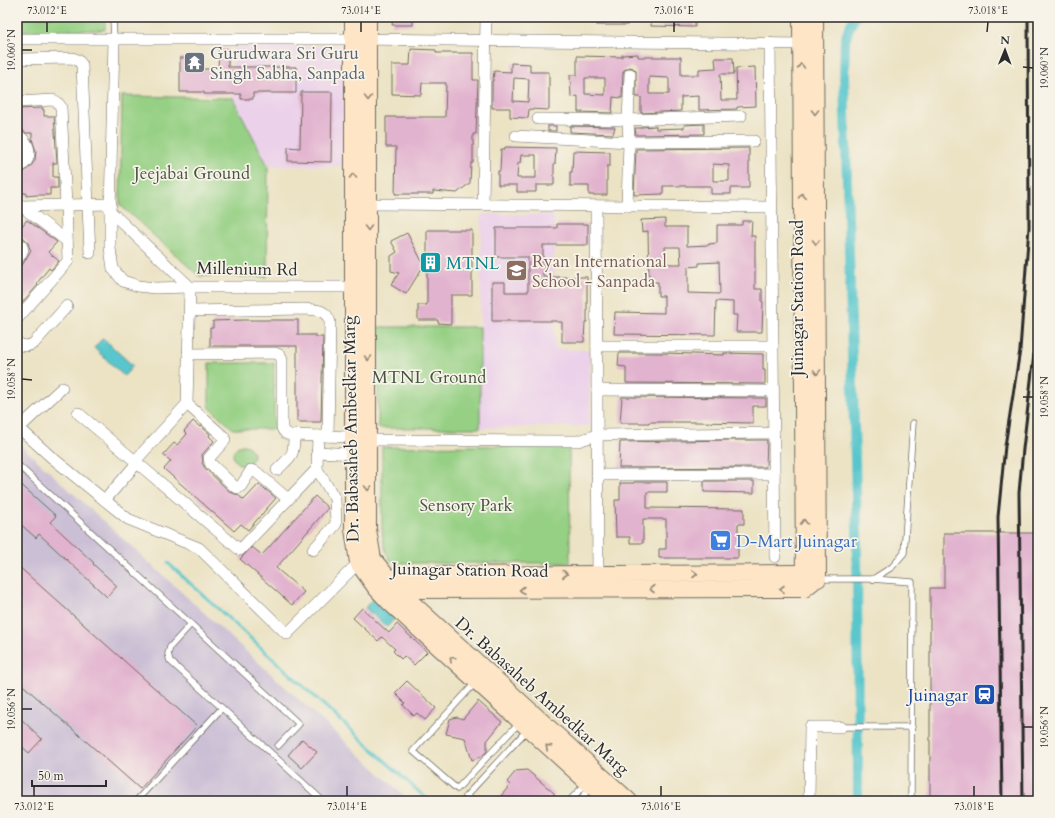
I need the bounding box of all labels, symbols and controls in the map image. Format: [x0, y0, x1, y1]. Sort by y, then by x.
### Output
text: 73.012°E [27, 4, 67, 18]
text: 73.014°E [341, 4, 381, 18]
text: 73.016°E [654, 4, 694, 18]
text: 73.018°E [968, 4, 1008, 18]
text: 19.060°N [5, 29, 19, 71]
north arrow [985, 30, 1025, 70]
text: N [1000, 33, 1011, 48]
place label: Gurudwara Sri Guru Singh Sabha, Sanpada [210, 42, 366, 85]
text: 19.060°N [1038, 47, 1052, 89]
temple icon: Gurudwara Sri Guru Singh Sabha, Sanpada [181, 50, 207, 76]
one-way arrow [797, 63, 805, 69]
one-way arrow [364, 95, 372, 101]
one-way arrow [811, 109, 819, 115]
park label: Jeejabai Ground [131, 162, 250, 185]
one-way arrow [349, 173, 357, 179]
one-way arrow [798, 193, 806, 199]
street label: Juinagar Station Road [786, 220, 809, 379]
one-way arrow [364, 225, 372, 231]
one-way arrow [812, 239, 820, 245]
building icon: MTNL [418, 250, 444, 276]
place label: Ryan International School - Sanpada [532, 250, 667, 293]
place label: MTNL [446, 252, 500, 275]
street label: Millenium Rd [196, 257, 298, 281]
school or university icon: Ryan International School - Sanpada [504, 258, 530, 284]
street label: Dr. Babasaheb Ambedkar Marg [338, 315, 364, 543]
one-way arrow [364, 355, 372, 361]
text: 19.058°N [5, 358, 19, 400]
park label: MTNL Ground [372, 366, 486, 389]
one-way arrow [813, 369, 821, 375]
text: 19.058°N [1038, 376, 1052, 418]
one-way arrow [364, 485, 372, 491]
park label: Sensory Park [419, 494, 514, 517]
one-way arrow [800, 519, 808, 525]
supermarket icon: D-Mart Juinagar [708, 528, 734, 554]
place label: D-Mart Juinagar [736, 530, 858, 553]
street label: Juinagar Station Road [388, 557, 549, 583]
one-way arrow [562, 570, 568, 578]
one-way arrow [692, 570, 698, 578]
one-way arrow [649, 585, 655, 594]
one-way arrow [779, 585, 785, 593]
one-way arrow [519, 586, 525, 594]
street label: Dr. Babasaheb Ambedkar Marg [450, 612, 634, 781]
one-way arrow [449, 656, 457, 664]
station icon: Juinagar [971, 682, 997, 708]
place label: Juinagar [905, 684, 969, 707]
text: 19.056°N [5, 688, 19, 730]
text: 19.056°N [1038, 706, 1052, 748]
one-way arrow [545, 744, 553, 752]
scale bar [32, 762, 106, 788]
text: 50 m [38, 768, 65, 784]
text: 73.012°E [14, 800, 54, 814]
text: 73.014°E [327, 800, 367, 814]
text: 73.016°E [641, 800, 681, 814]
text: 73.018°E [954, 800, 994, 814]

